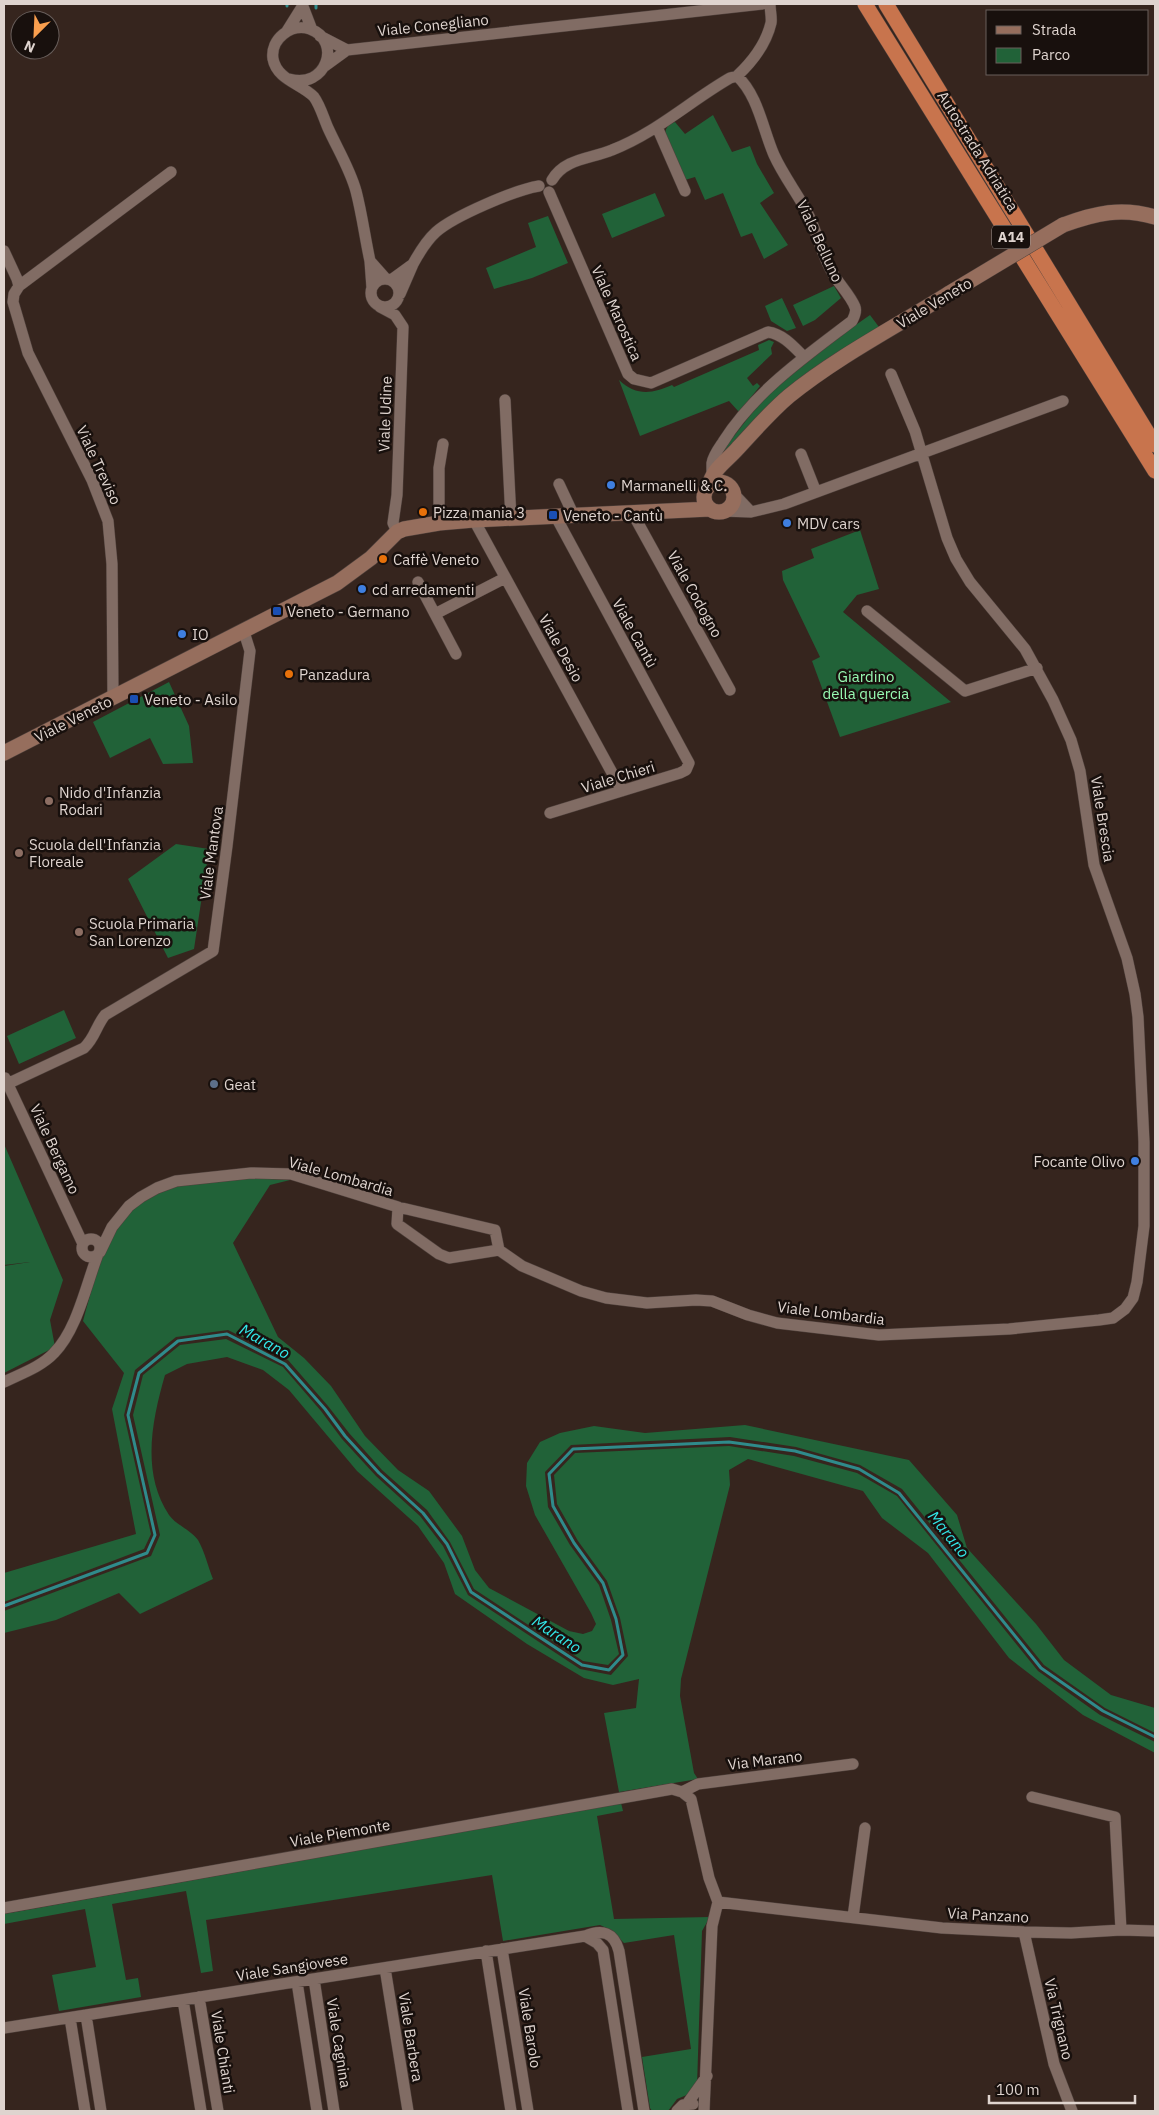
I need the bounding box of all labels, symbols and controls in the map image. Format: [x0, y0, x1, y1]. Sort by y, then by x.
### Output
north arrow [10, 10, 60, 60]
street label: Viale Conegliano [376, 10, 490, 40]
legend [986, 10, 1149, 75]
text: Strada [1032, 20, 1076, 39]
text: N [21, 37, 38, 57]
text: Parco [1032, 45, 1070, 64]
street label: Autostrada Adriatica [933, 87, 1023, 215]
street label: Viale Belluno [793, 197, 847, 285]
road number: A14 [992, 226, 1030, 248]
street label: Viale Marostica [587, 262, 647, 364]
street label: Viale Veneto [893, 273, 975, 333]
street label: Viale Udine [374, 376, 396, 452]
street label: Viale Treviso [72, 422, 126, 508]
place label: Marmanelli & C. [621, 476, 727, 495]
marker: Marmanelli & C. [605, 479, 617, 491]
place label: Pizza mania 3 [433, 503, 525, 522]
marker: Pizza mania 3 [417, 506, 429, 518]
place label: Veneto - Cantù [563, 506, 663, 525]
marker: Veneto - Cantù [547, 509, 559, 521]
place label: MDV cars [797, 514, 860, 533]
marker: MDV cars [781, 517, 793, 529]
street label: Viale Codogno [663, 547, 727, 641]
place label: Caffè Veneto [393, 550, 479, 569]
marker: Caffè Veneto [377, 553, 389, 565]
place label: cd arredamenti [372, 580, 474, 599]
marker: cd arredamenti [356, 583, 368, 595]
street label: Viale Cantù [608, 595, 662, 671]
place label: Veneto - Germano [287, 602, 410, 621]
marker: Veneto - Germano [271, 605, 283, 617]
street label: Viale Desio [535, 611, 587, 685]
place label: IO [192, 625, 209, 644]
marker: IO [176, 628, 188, 640]
place label: Panzadura [299, 665, 370, 684]
park label: Giardino della quercia [823, 667, 909, 703]
marker: Panzadura [283, 668, 295, 680]
place label: Veneto - Asilo [144, 690, 238, 709]
street label: Viale Veneto [31, 691, 115, 747]
marker: Veneto - Asilo [128, 693, 140, 705]
street label: Viale Chieri [579, 757, 657, 797]
street label: Viale Brescia [1087, 775, 1119, 863]
place label: Nido d'Infanzia Rodari [59, 783, 161, 819]
marker: Nido d'Infanzia Rodari [43, 795, 55, 807]
street label: Viale Mantova [195, 805, 227, 901]
place label: Scuola dell'Infanzia Floreale [29, 835, 161, 871]
marker: Scuola dell'Infanzia Floreale [13, 847, 25, 859]
place label: Scuola Primaria San Lorenzo [89, 914, 194, 950]
marker: Scuola Primaria San Lorenzo [73, 926, 85, 938]
place label: Geat [224, 1075, 256, 1094]
marker: Geat [208, 1078, 220, 1090]
street label: Viale Bergamo [26, 1101, 84, 1197]
street label: Viale Lombardia [286, 1152, 396, 1200]
place label: Focante Olivo [1033, 1152, 1125, 1171]
marker: Focante Olivo [1129, 1155, 1141, 1167]
street label: Viale Lombardia [776, 1297, 886, 1329]
water label: Marano [236, 1319, 294, 1363]
water label: Marano [924, 1506, 974, 1562]
water label: Marano [529, 1611, 586, 1657]
street label: Via Marano [727, 1746, 803, 1774]
street label: Viale Piemonte [288, 1815, 392, 1851]
street label: Via Panzano [947, 1903, 1029, 1927]
street label: Viale Sangiovese [235, 1949, 349, 1985]
street label: Via Trignano [1040, 1976, 1078, 2062]
street label: Viale Barolo [514, 1987, 546, 2069]
street label: Viale Barbera [395, 1991, 427, 2083]
street label: Viale Cagnina [323, 1997, 355, 2089]
street label: Viale Chianti [207, 2009, 239, 2095]
scale bar [989, 2072, 1135, 2104]
text: 100 m [996, 2080, 1040, 2099]

